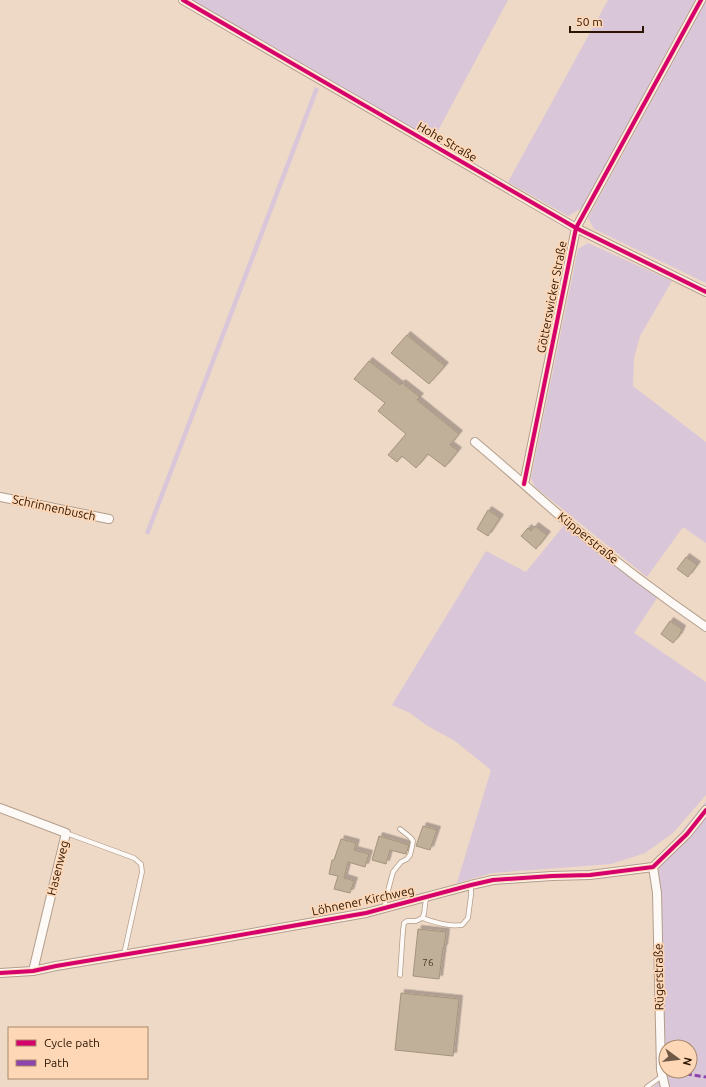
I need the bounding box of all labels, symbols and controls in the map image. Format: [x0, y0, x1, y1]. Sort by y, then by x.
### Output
scale bar [570, 8, 643, 34]
text: 50 m [576, 15, 603, 28]
street label: Hohe Straße [415, 119, 480, 164]
street label: Götterswicker Straße [534, 240, 569, 354]
street label: Schrinnenbusch [11, 492, 97, 523]
street label: Küpperstraße [556, 509, 621, 566]
street label: Hasenweg [44, 839, 71, 897]
street label: Löhnener Kirchweg [310, 883, 415, 918]
street label: Rügerstraße [651, 943, 666, 1011]
house number: 76 [422, 957, 434, 968]
legend [8, 1027, 148, 1079]
text: Cycle path [44, 1036, 100, 1049]
north arrow [658, 1039, 698, 1079]
text: Path [44, 1056, 69, 1069]
text: N [681, 1056, 695, 1067]

